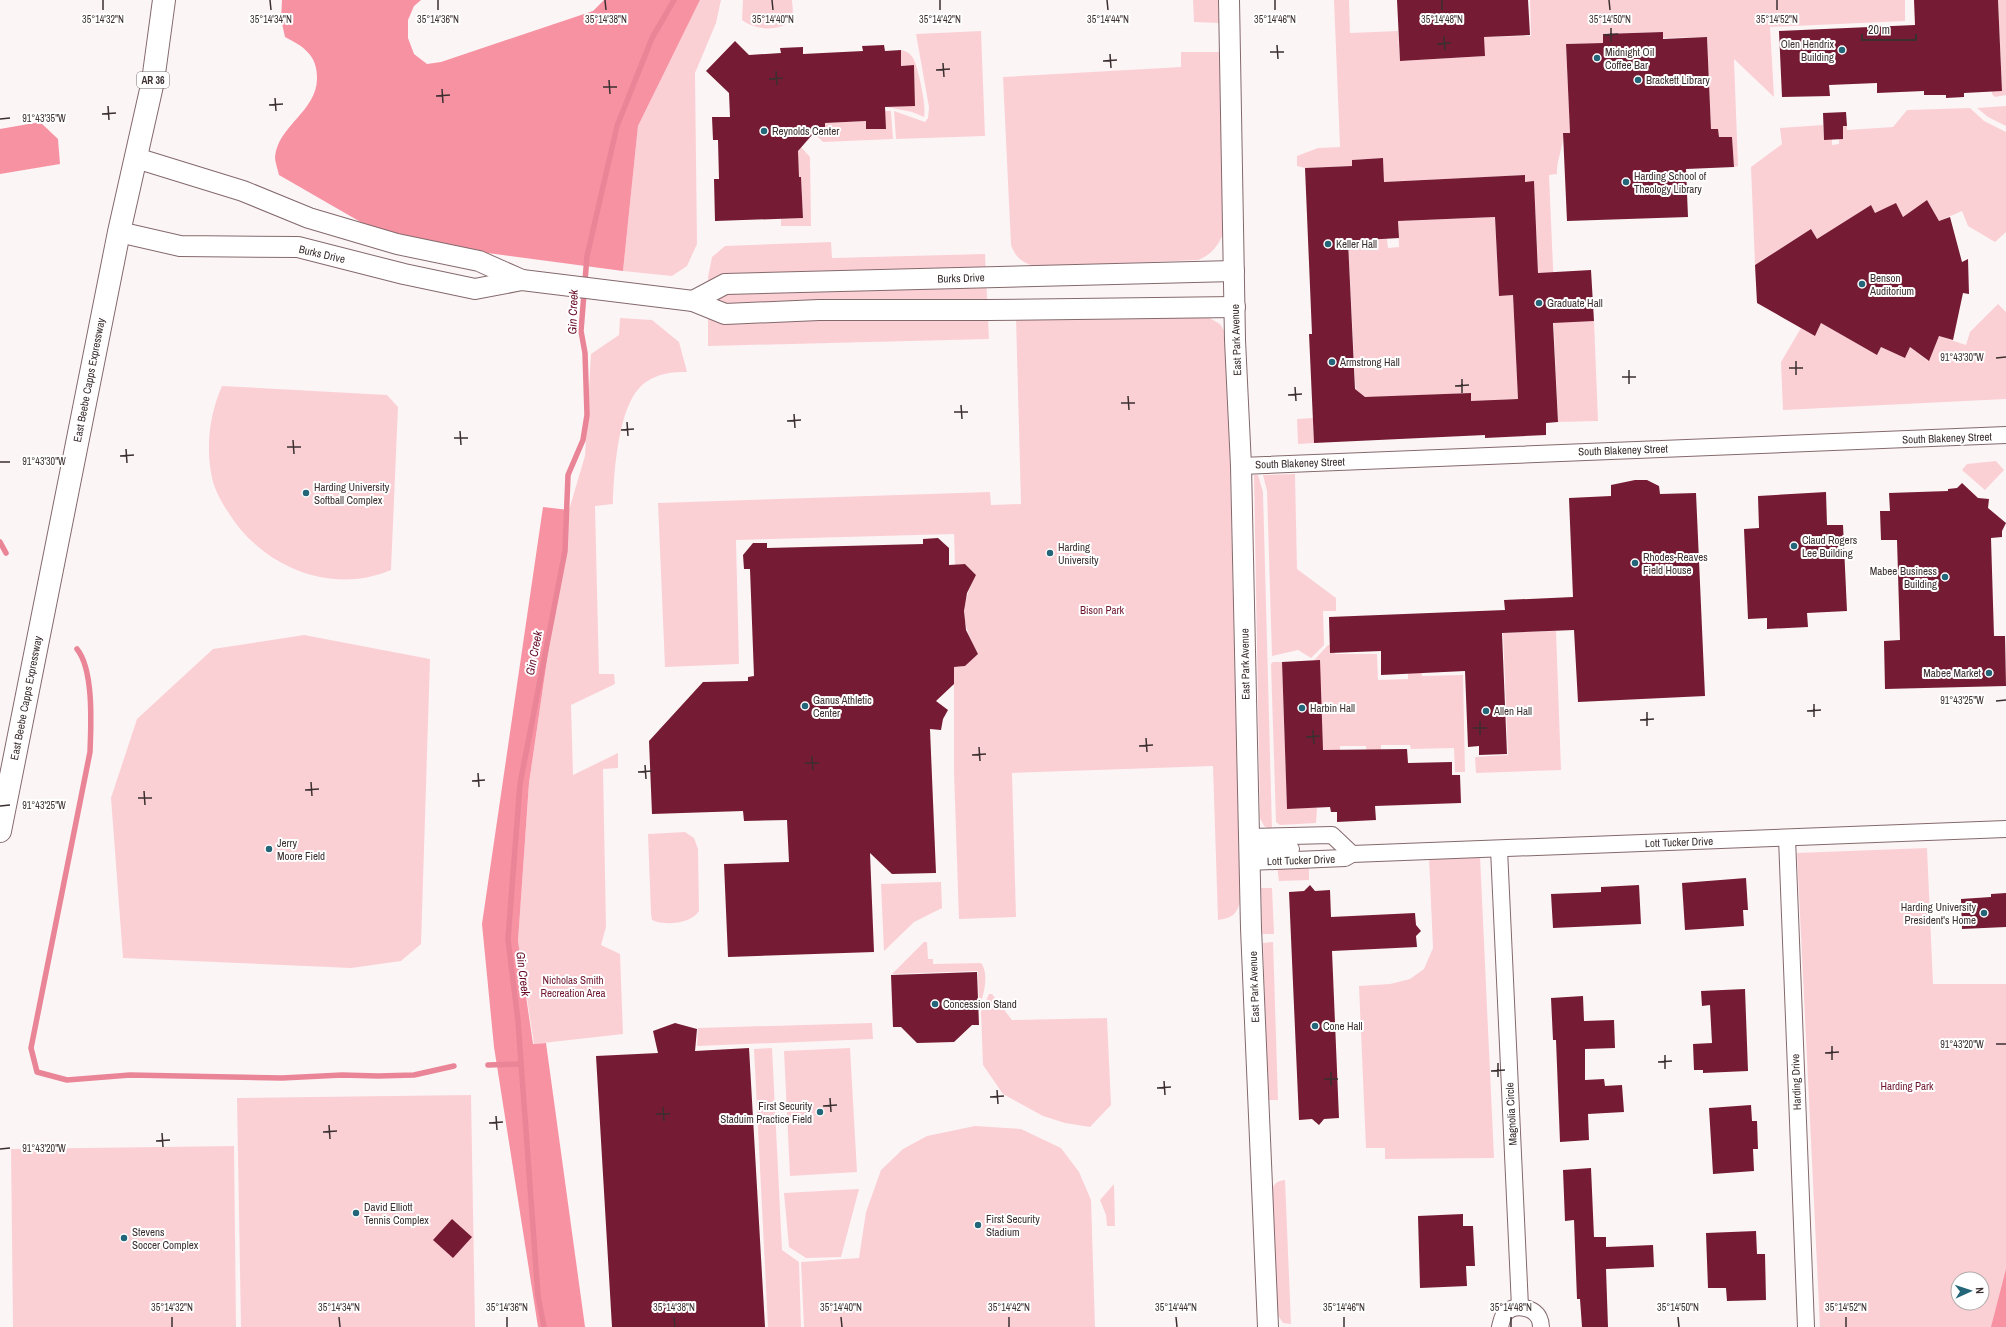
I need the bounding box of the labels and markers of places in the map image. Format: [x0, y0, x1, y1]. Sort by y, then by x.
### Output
place label: Olen Hendrix Building [1781, 37, 1834, 64]
place label: Midnight Oil Coffee Bar [1605, 45, 1654, 72]
marker: Olen Hendrix Building [1837, 45, 1847, 55]
marker: Midnight Oil Coffee Bar [1592, 53, 1602, 63]
place label: Brackett Library [1646, 73, 1710, 87]
marker: Brackett Library [1633, 75, 1643, 85]
place label: Reynolds Center [772, 124, 839, 138]
marker: Reynolds Center [759, 126, 769, 136]
place label: Harding School of Theology Library [1634, 169, 1707, 196]
marker: Harding School of Theology Library [1621, 177, 1631, 187]
place label: Keller Hall [1336, 237, 1377, 251]
marker: Keller Hall [1323, 239, 1333, 249]
place label: Benson Auditorium [1869, 271, 1914, 298]
marker: Benson Auditorium [1857, 279, 1867, 289]
place label: Graduate Hall [1547, 296, 1603, 310]
marker: Graduate Hall [1534, 298, 1544, 308]
place label: Armstrong Hall [1339, 355, 1400, 369]
marker: Armstrong Hall [1327, 357, 1337, 367]
place label: Harding University Softball Complex [314, 480, 390, 507]
marker: Harding University Softball Complex [301, 488, 311, 498]
place label: Claud Rogers Lee Building [1802, 533, 1858, 560]
place label: Harding University [1058, 540, 1099, 567]
marker: Claud Rogers Lee Building [1789, 541, 1799, 551]
marker: Harding University [1045, 548, 1055, 558]
place label: Rhodes-Reaves Field House [1643, 550, 1708, 577]
marker: Rhodes-Reaves Field House [1630, 558, 1640, 568]
place label: Mabee Business Building [1870, 564, 1937, 591]
marker: Mabee Business Building [1940, 572, 1950, 582]
place label: Mabee Market [1923, 666, 1981, 680]
marker: Mabee Market [1984, 668, 1994, 678]
place label: Ganus Athletic Center [813, 693, 872, 720]
marker: Ganus Athletic Center [800, 701, 810, 711]
place label: Harbin Hall [1310, 701, 1355, 715]
marker: Harbin Hall [1297, 703, 1307, 713]
place label: Allen Hall [1493, 704, 1532, 718]
marker: Allen Hall [1481, 706, 1491, 716]
place label: Jerry Moore Field [277, 836, 325, 863]
marker: Jerry Moore Field [264, 844, 274, 854]
place label: Harding University President's Home [1901, 900, 1976, 927]
marker: Harding University President's Home [1979, 908, 1989, 918]
place label: Concession Stand [943, 997, 1017, 1011]
marker: Concession Stand [930, 999, 940, 1009]
place label: Cone Hall [1323, 1019, 1363, 1033]
marker: Cone Hall [1310, 1021, 1320, 1031]
place label: First Security Staduim Practice Field [720, 1099, 812, 1126]
marker: First Security Staduim Practice Field [815, 1107, 825, 1117]
place label: David Elliott Tennis Complex [364, 1200, 429, 1227]
marker: David Elliott Tennis Complex [351, 1208, 361, 1218]
place label: First Security Stadium [986, 1212, 1040, 1239]
marker: First Security Stadium [973, 1220, 983, 1230]
place label: Stevens Soccer Complex [132, 1225, 199, 1252]
marker: Stevens Soccer Complex [119, 1233, 129, 1243]

